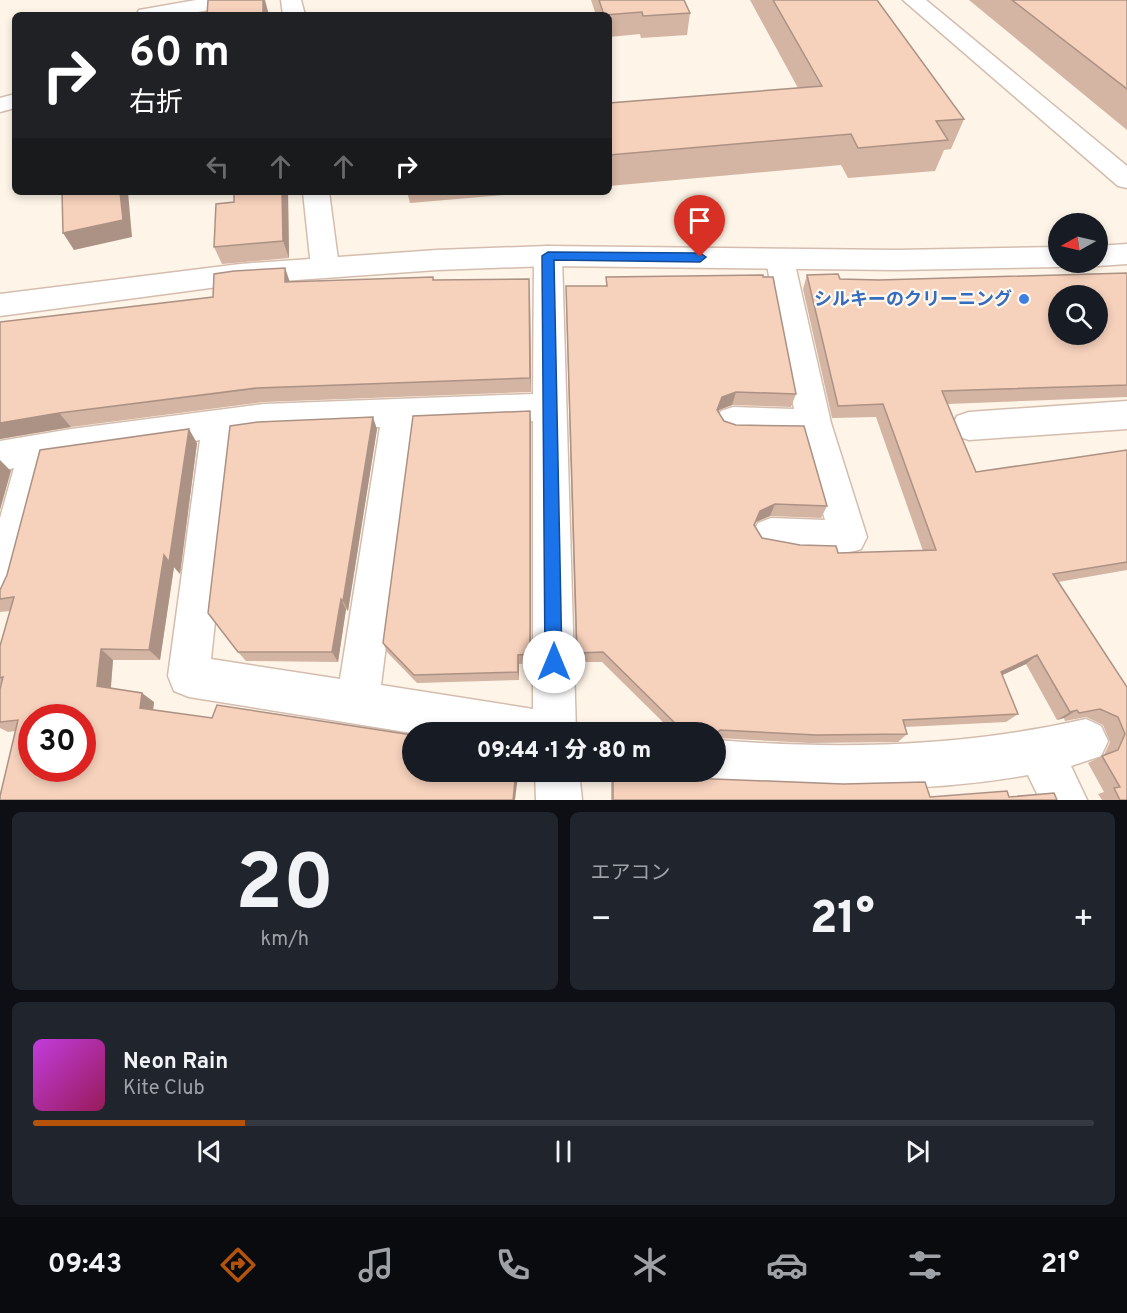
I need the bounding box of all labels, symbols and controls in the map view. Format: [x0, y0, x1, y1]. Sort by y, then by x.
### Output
text: 60 m [129, 28, 230, 81]
icon: right [30, 36, 108, 114]
text: 右折 [129, 87, 183, 121]
icon: left [201, 150, 234, 183]
icon: ahead [264, 150, 297, 183]
icon: ahead [327, 150, 360, 183]
icon: right [390, 150, 423, 183]
pin [674, 195, 725, 257]
icon: arrive [683, 204, 716, 237]
north arrow [1048, 213, 1108, 273]
map controls [1048, 213, 1108, 345]
button: search [1048, 285, 1108, 345]
place label: シルキーのクリーニング [814, 289, 1012, 312]
marker: シルキーのクリーニング [1017, 292, 1031, 306]
position arrow [522, 630, 586, 694]
speed limit sign: 30 [18, 704, 96, 782]
text: 09:44 · 1 分 · 80 m [477, 738, 651, 765]
text: 20 [235, 838, 334, 937]
text: エアコン [591, 861, 671, 887]
text: 21° [810, 892, 875, 949]
text: − [591, 900, 612, 942]
text: + [1073, 900, 1094, 942]
text: km/h [260, 927, 309, 953]
text: Neon Rain [123, 1049, 228, 1076]
text: Kite Club [123, 1076, 205, 1102]
icon: previous [193, 1135, 226, 1168]
icon: pause [547, 1135, 580, 1168]
icon: next [901, 1135, 934, 1168]
icon: directions [217, 1244, 259, 1286]
icon: music [355, 1244, 397, 1286]
icon: phone [492, 1244, 534, 1286]
icon: climate [629, 1244, 671, 1286]
icon: car [766, 1244, 808, 1286]
icon: filters [904, 1244, 946, 1286]
text: 09:43 [48, 1248, 122, 1282]
text: 21° [1041, 1248, 1079, 1282]

